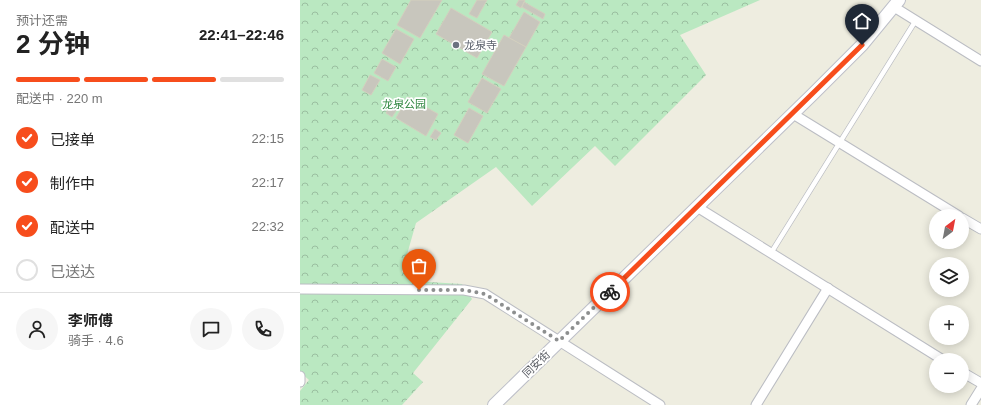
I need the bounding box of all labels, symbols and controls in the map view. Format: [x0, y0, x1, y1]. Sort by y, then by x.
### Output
pin [845, 4, 879, 45]
icon: home [851, 10, 873, 32]
text: 预计还需 [16, 13, 68, 28]
text: 22:41–22:46 [199, 26, 284, 43]
text: 2 分钟 [16, 29, 90, 59]
place label: 龙泉寺 [464, 39, 497, 51]
marker: 龙泉寺 [451, 40, 461, 50]
text: 配送中 · 220 m [16, 91, 103, 106]
park label: 龙泉公园 [382, 98, 426, 110]
icon: check [16, 127, 38, 149]
text: 已接单 [50, 131, 95, 148]
text: 22:15 [251, 131, 284, 146]
icon: check [16, 171, 38, 193]
text: 制作中 [50, 175, 95, 192]
text: 22:17 [251, 175, 284, 190]
north arrow [929, 209, 969, 249]
map controls [929, 209, 969, 393]
icon: check [16, 215, 38, 237]
text: 配送中 [50, 219, 95, 236]
text: 22:32 [251, 219, 284, 234]
pin [402, 249, 436, 290]
icon: bag [408, 255, 430, 277]
button: layers [929, 257, 969, 297]
text: 已送达 [50, 263, 95, 280]
courier [590, 272, 630, 312]
icon: bike [599, 281, 621, 303]
button: + [929, 305, 969, 345]
button: person [16, 308, 58, 350]
button: chat [190, 308, 232, 350]
button: phone [242, 308, 284, 350]
text: 李师傅 [68, 312, 113, 329]
text: 骑手 · 4.6 [68, 333, 124, 348]
street label: 同安街 [520, 348, 552, 380]
button: − [929, 353, 969, 393]

